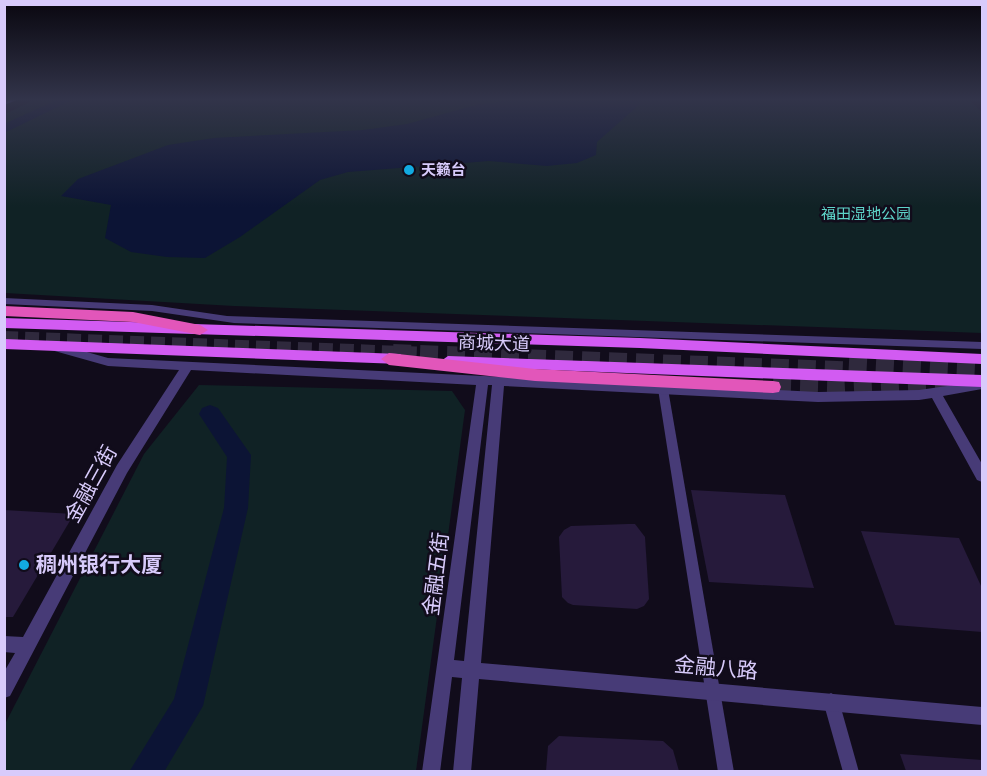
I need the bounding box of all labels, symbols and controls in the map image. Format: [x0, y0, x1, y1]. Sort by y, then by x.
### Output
place label: 天籁台 [421, 161, 466, 179]
marker: 天籁台 [402, 163, 416, 177]
park label: 福田湿地公园 [821, 205, 911, 223]
street label: 商城大道 [458, 331, 530, 355]
street label: 金融三街 [60, 441, 122, 527]
street label: 金融五街 [419, 531, 453, 617]
place label: 稠州银行大厦 [36, 553, 162, 577]
marker: 稠州银行大厦 [17, 558, 31, 572]
street label: 金融八路 [673, 652, 759, 684]

